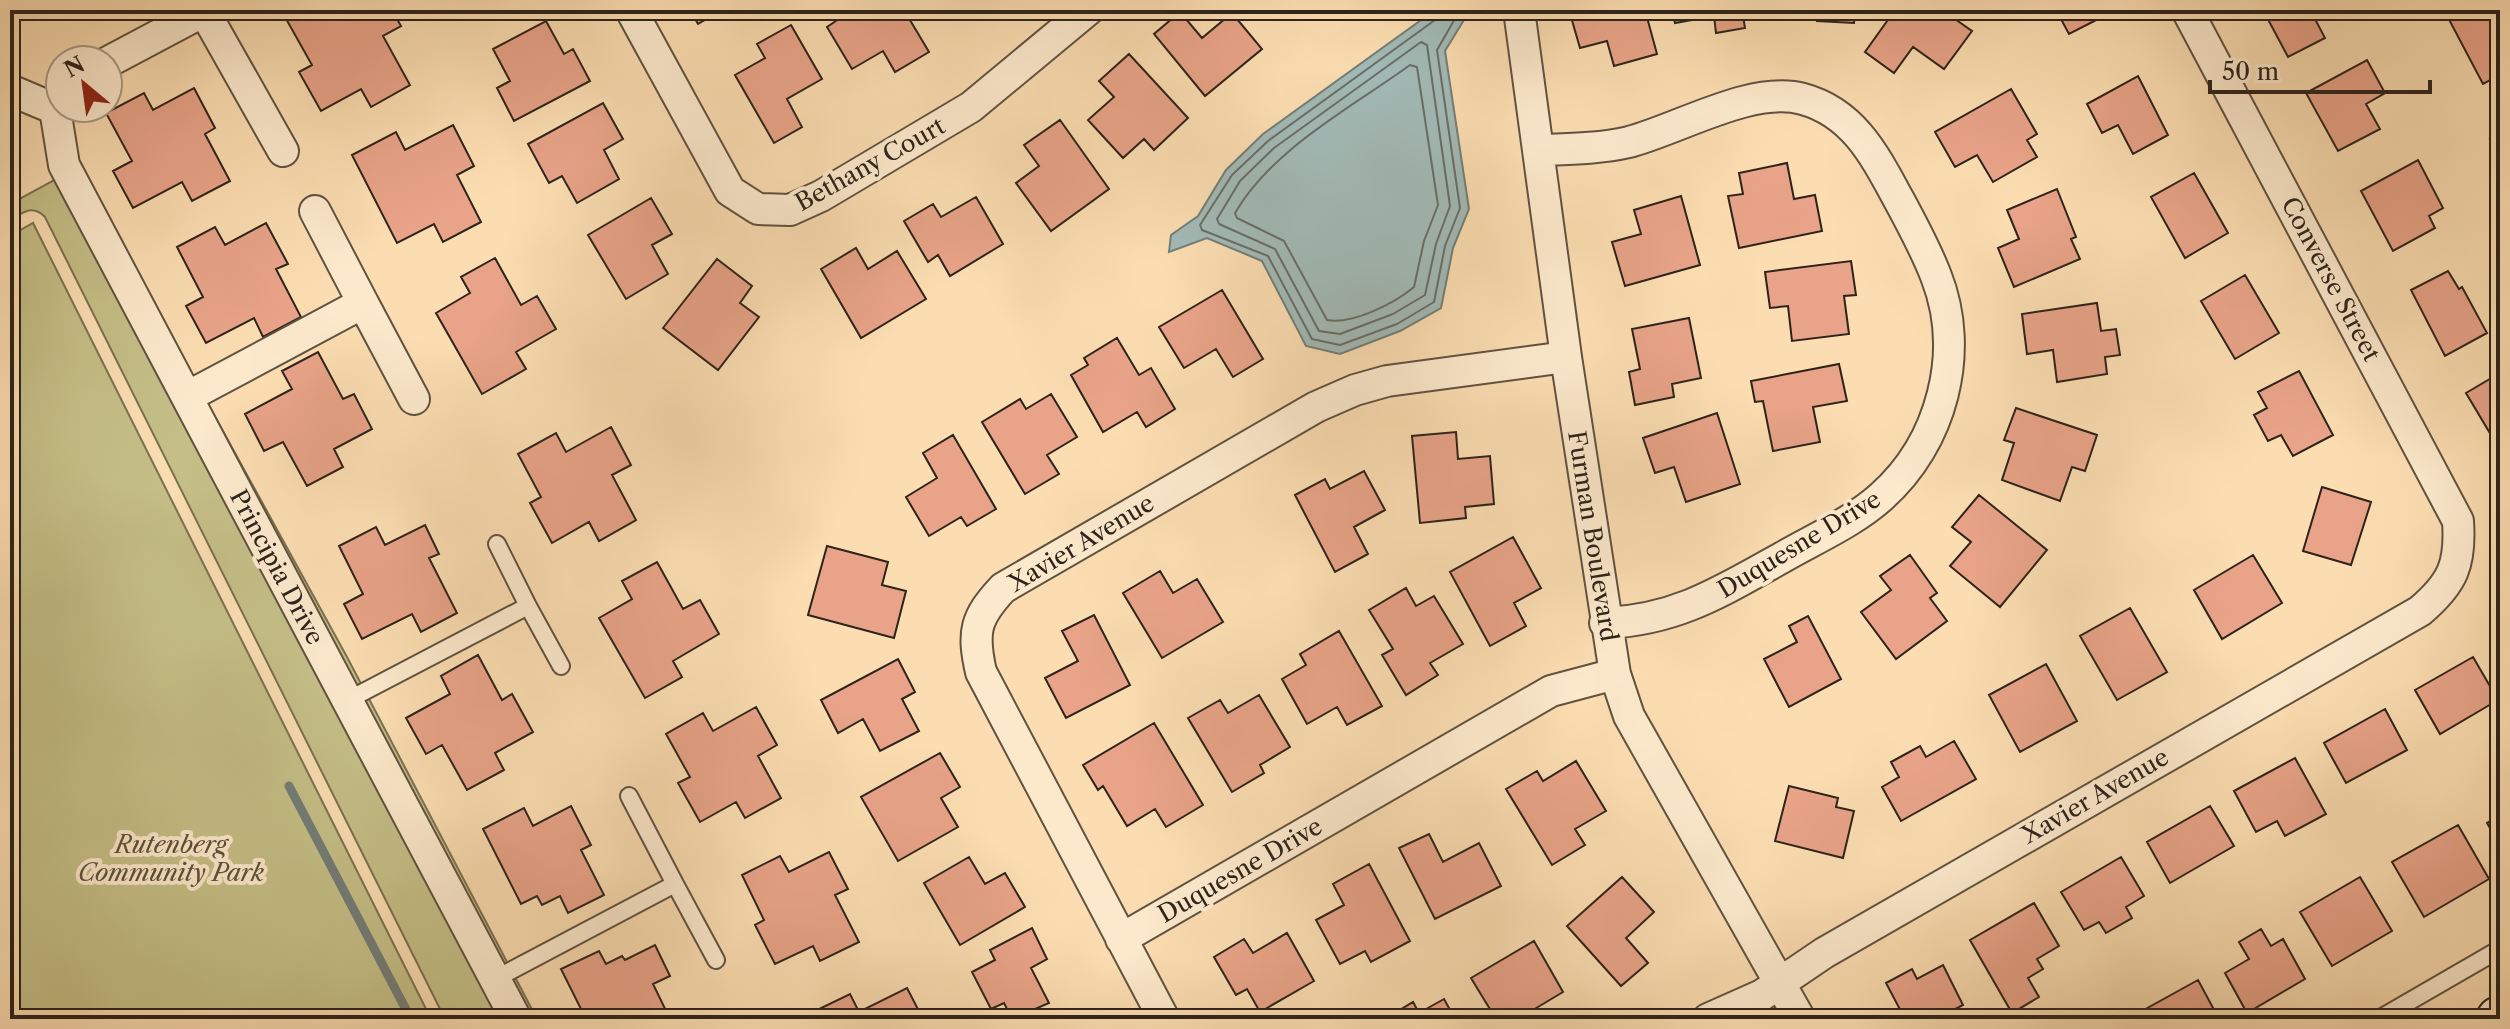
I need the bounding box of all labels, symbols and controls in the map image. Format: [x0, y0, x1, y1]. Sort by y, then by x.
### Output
north arrow [44, 44, 124, 124]
scale bar [2210, 44, 2430, 94]
text: N [60, 51, 89, 83]
text: 50 m [2222, 57, 2279, 86]
street label: Bethany Court [790, 111, 950, 217]
street label: Converse Street [2276, 192, 2387, 367]
street label: Furman Boulevard [1562, 429, 1624, 644]
street label: Duquesne Drive [1712, 484, 1886, 604]
street label: Principia Drive [224, 485, 330, 649]
street label: Xavier Avenue [1002, 488, 1159, 598]
street label: Xavier Avenue [2015, 742, 2174, 850]
street label: Duquesne Drive [1153, 811, 1327, 929]
park label: Rutenberg Community Park [78, 830, 265, 887]

